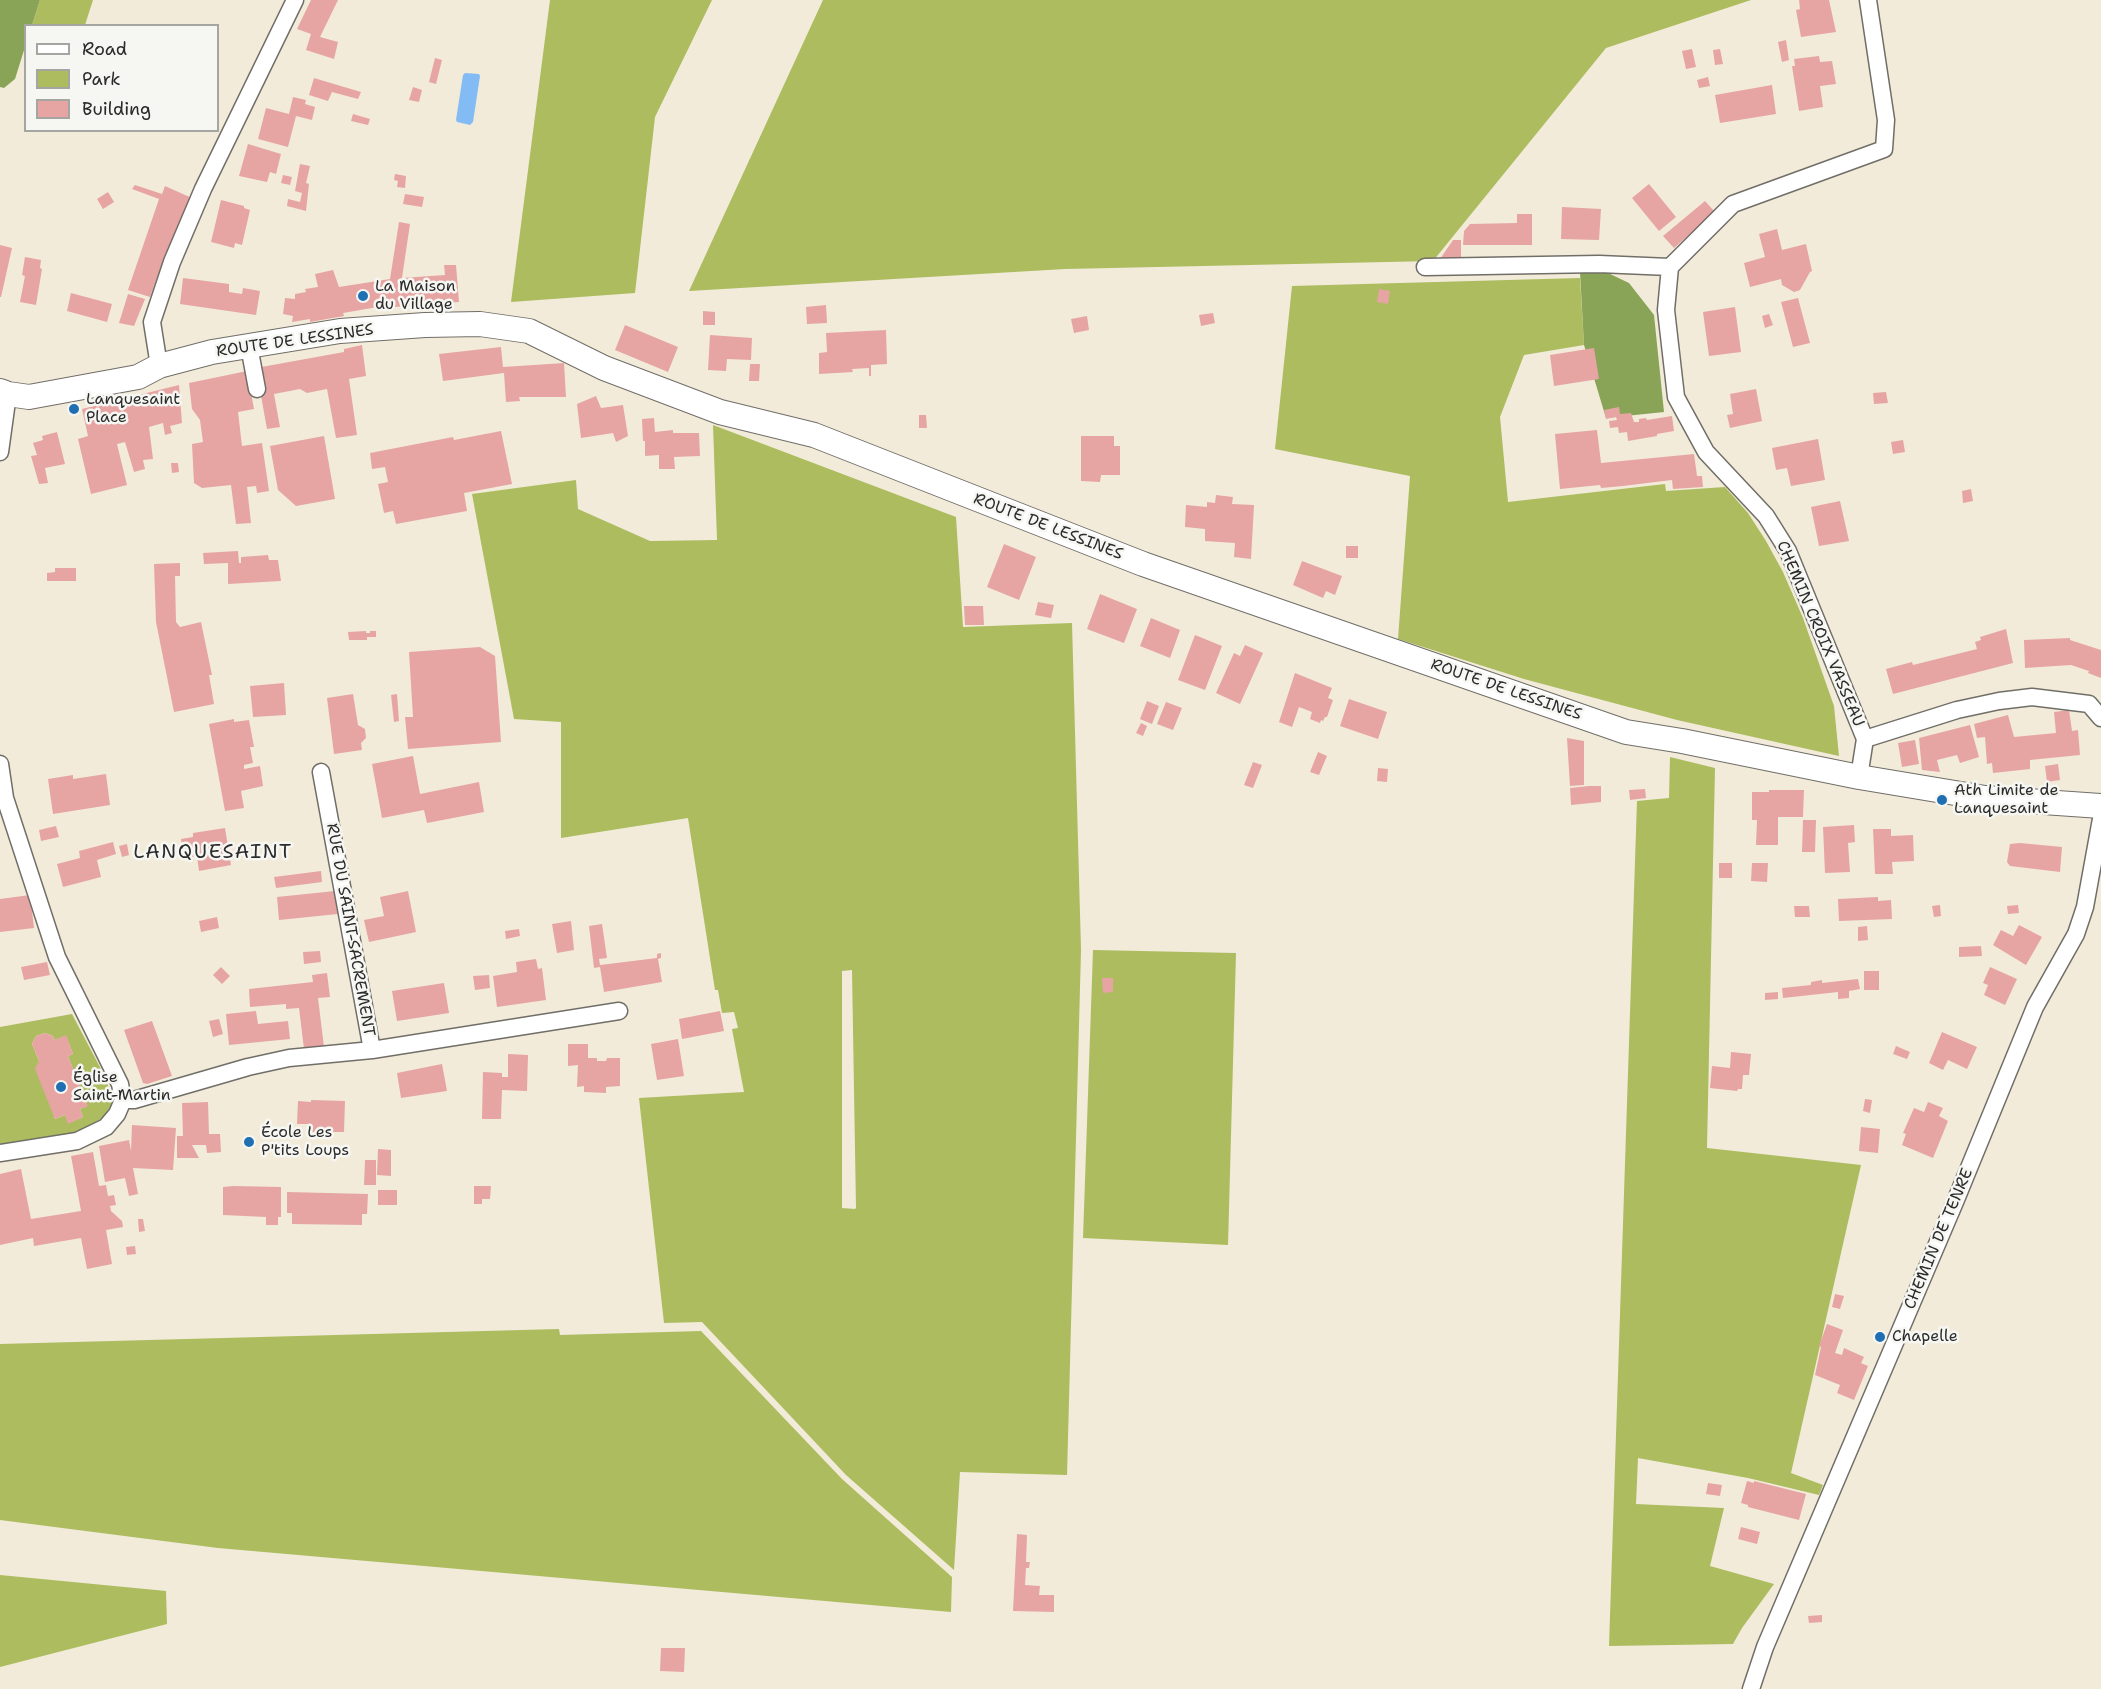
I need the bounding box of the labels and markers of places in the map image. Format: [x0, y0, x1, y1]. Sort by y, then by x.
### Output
place label: La Maison du Village [375, 277, 456, 315]
marker: La Maison du Village [356, 289, 370, 303]
place label: Lanquesaint Place [86, 390, 180, 428]
marker: Lanquesaint Place [67, 402, 81, 416]
place label: Ath Limite de Lanquesaint [1954, 781, 2059, 819]
marker: Ath Limite de Lanquesaint [1935, 793, 1949, 807]
place label: Église Saint-Martin [73, 1068, 171, 1106]
marker: Église Saint-Martin [54, 1080, 68, 1094]
place label: École Les P'tits Loups [261, 1123, 349, 1161]
marker: École Les P'tits Loups [242, 1135, 256, 1149]
place label: Chapelle [1892, 1327, 1958, 1347]
marker: Chapelle [1873, 1330, 1887, 1344]

